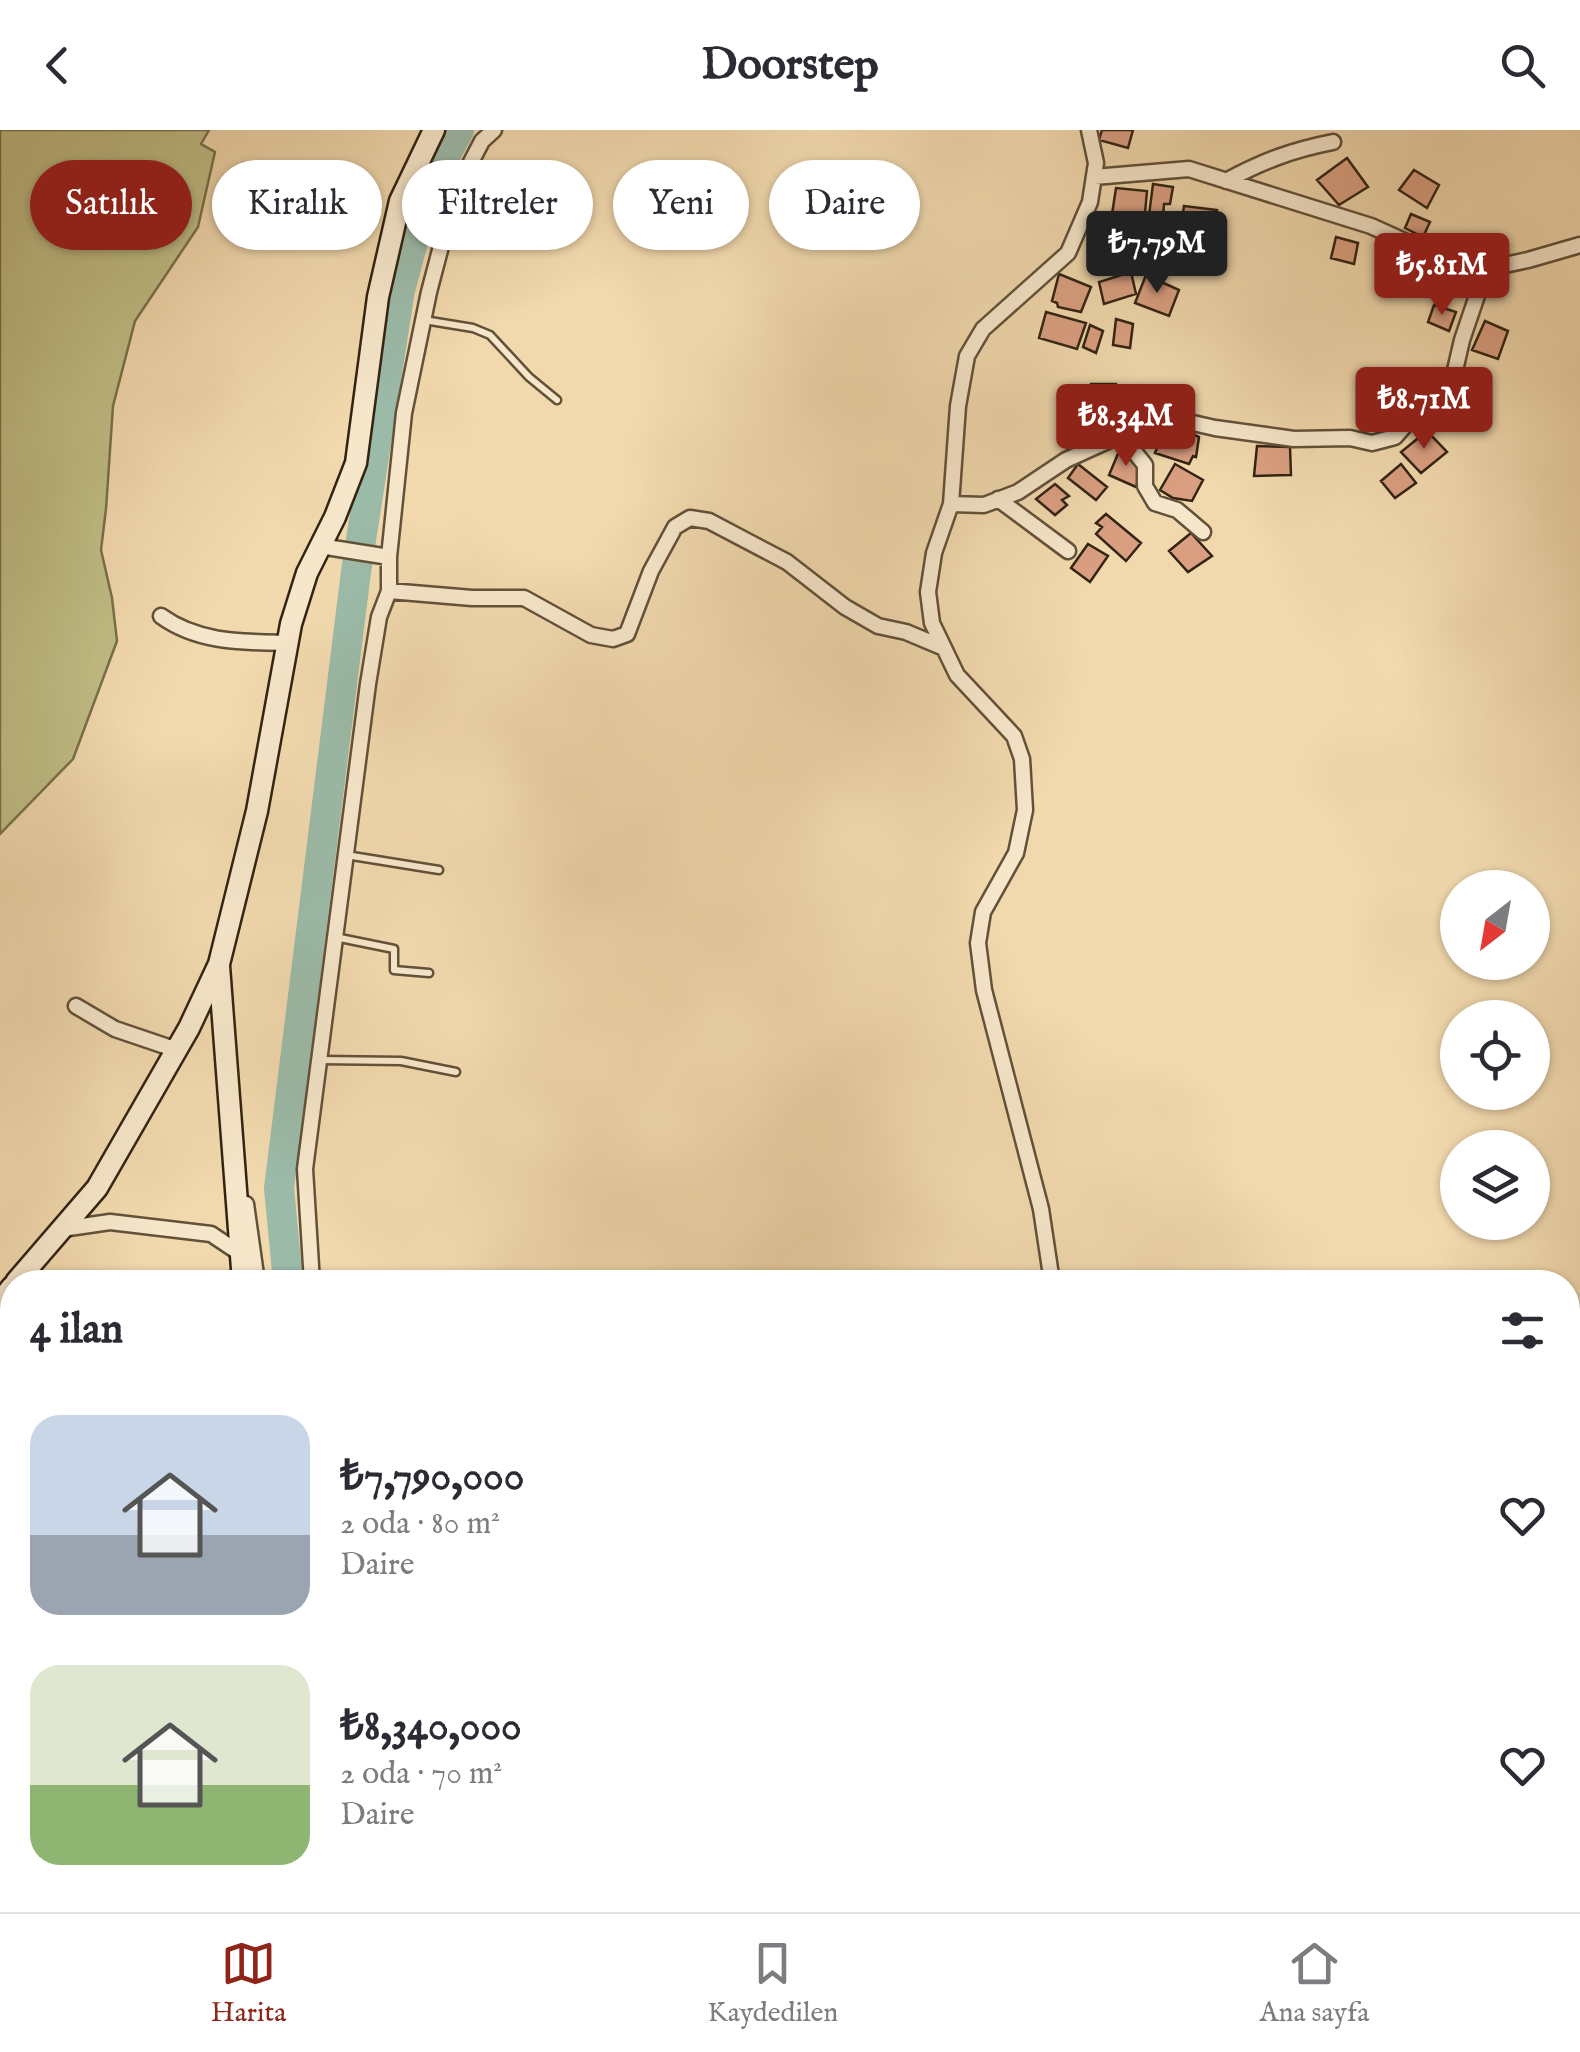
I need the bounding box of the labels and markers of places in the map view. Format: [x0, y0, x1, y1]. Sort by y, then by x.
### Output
pin: ₺7.79M [1076, 211, 1238, 296]
pin: ₺5.81M [1361, 233, 1523, 318]
pin: ₺8.71M [1343, 367, 1505, 452]
pin: ₺8.34M [1045, 384, 1207, 469]

